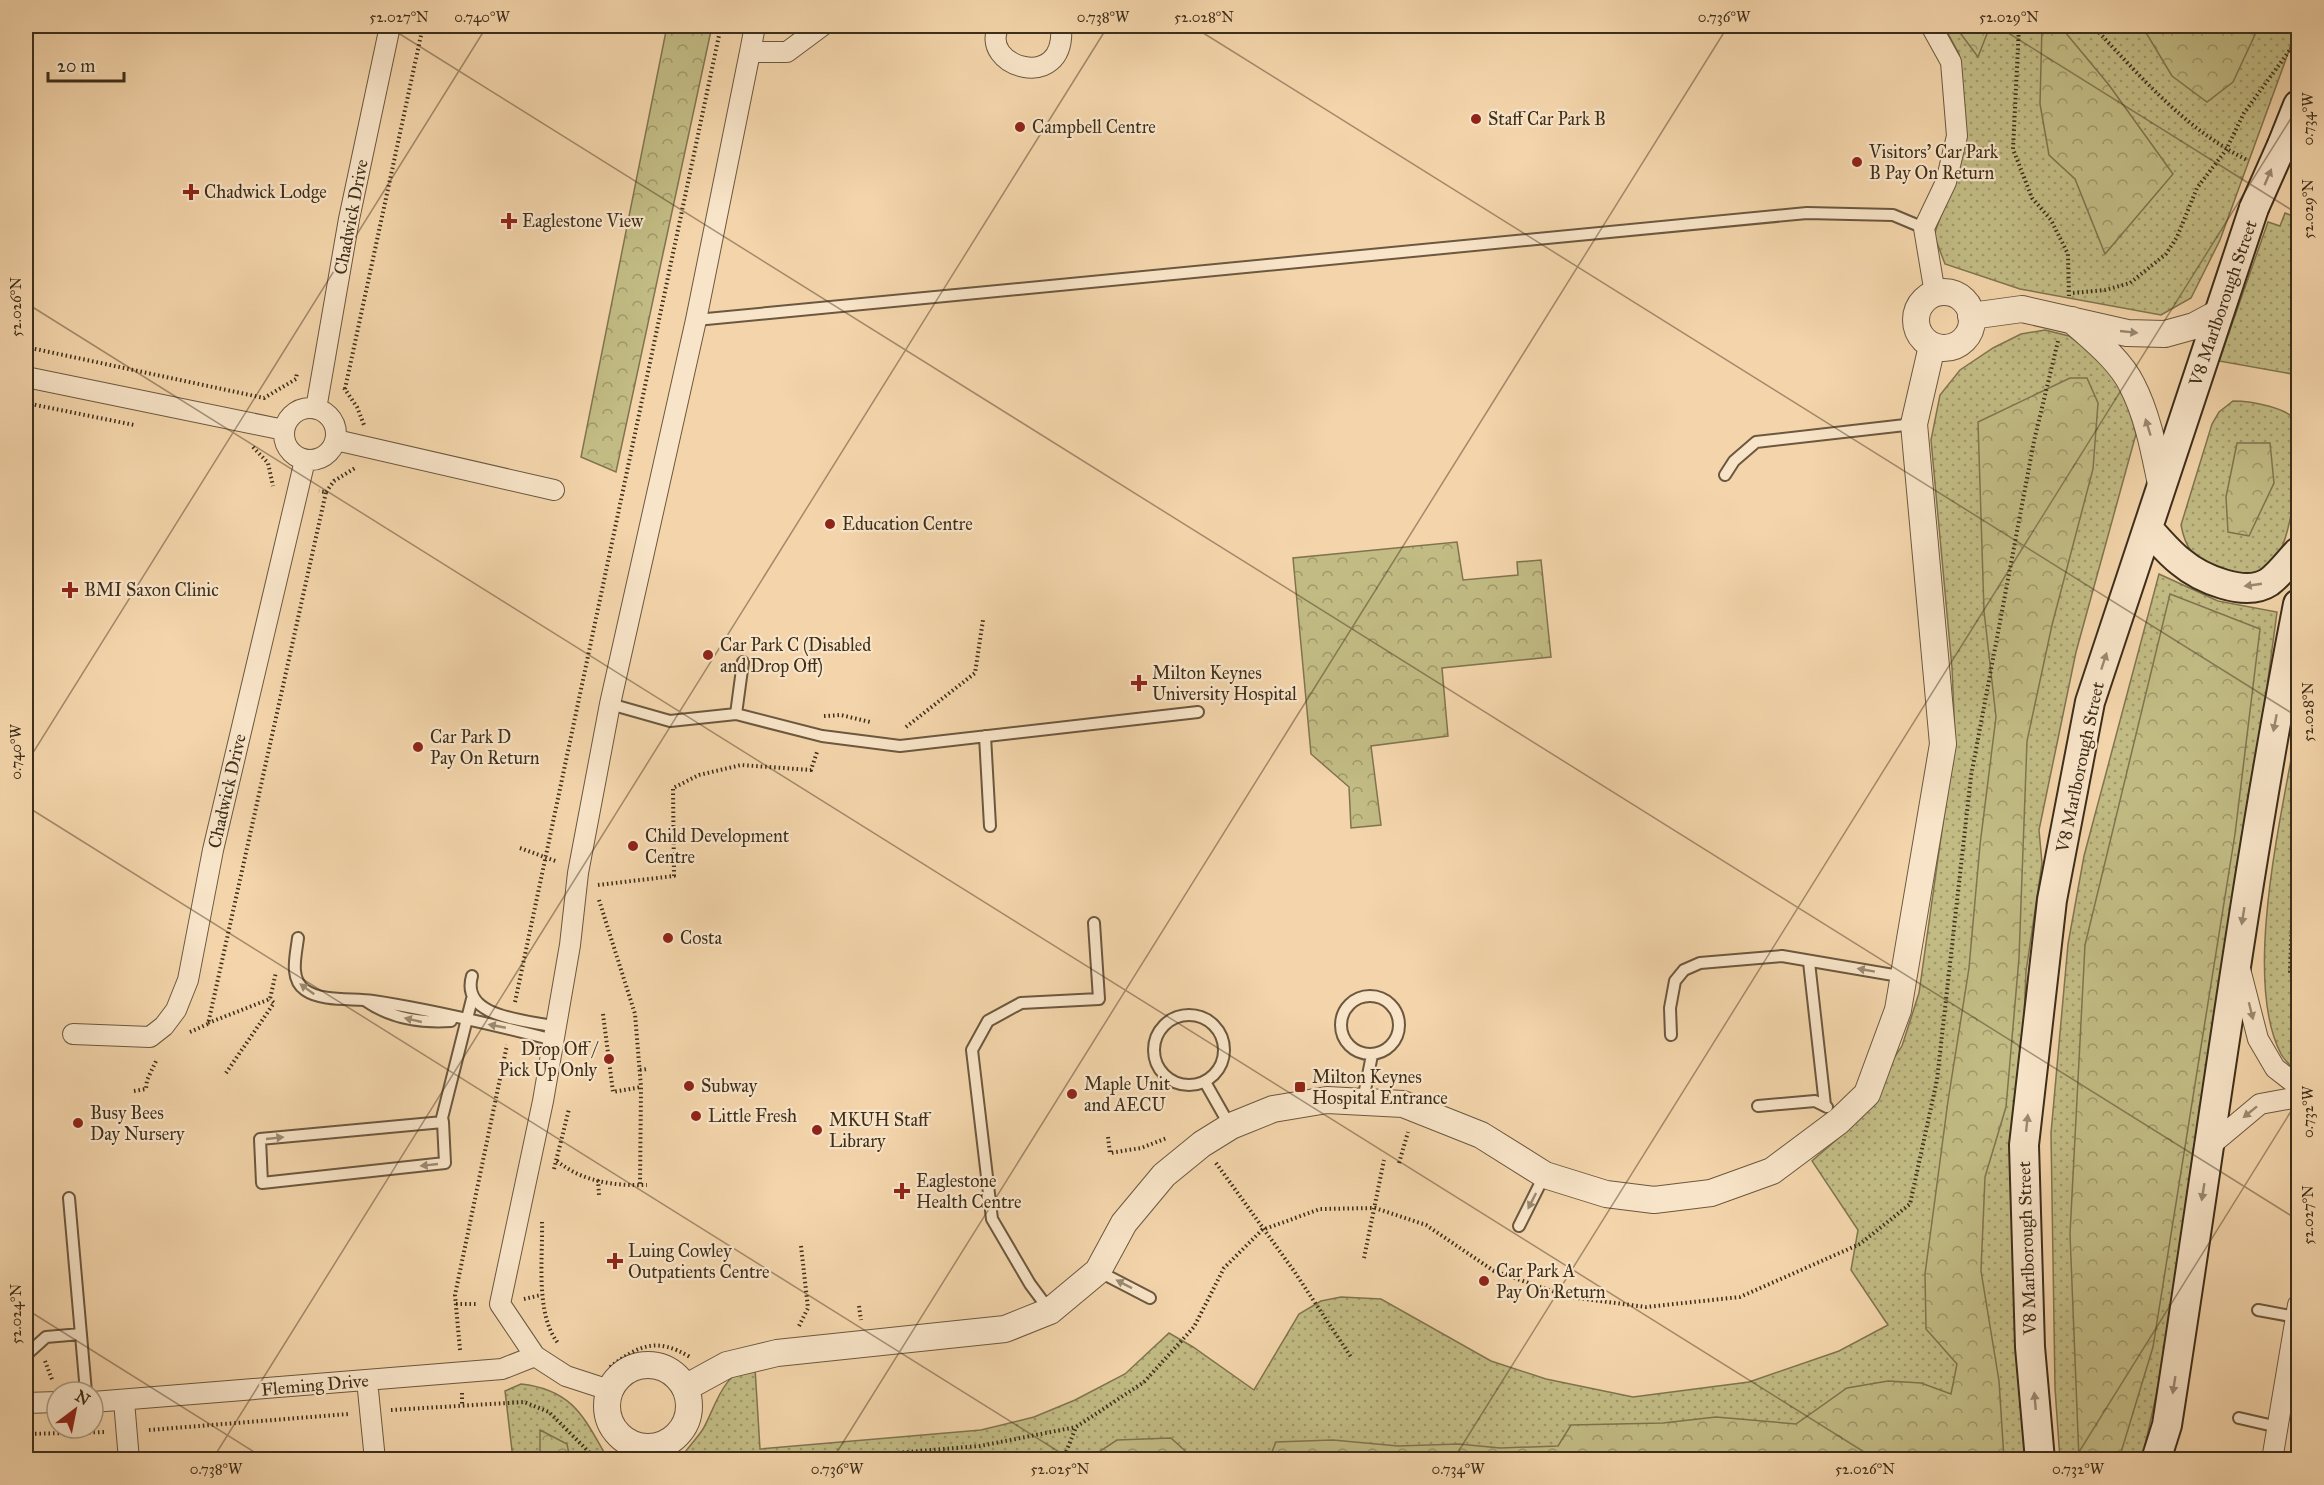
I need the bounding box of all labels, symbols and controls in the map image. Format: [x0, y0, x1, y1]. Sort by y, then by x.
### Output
text: 52.027°N [369, 8, 429, 26]
text: 0.740°W [454, 8, 510, 26]
text: 0.738°W [1077, 8, 1130, 26]
text: 52.028°N [1174, 8, 1234, 26]
text: 0.736°W [1698, 8, 1751, 26]
text: 52.029°N [1979, 8, 2039, 26]
scale bar [48, 45, 124, 83]
text: 20 m [57, 55, 95, 77]
text: 0.734°W [2299, 92, 2317, 145]
place label: Staff Car Park B [1488, 108, 1606, 130]
marker: Staff Car Park B [1469, 112, 1483, 126]
place label: Campbell Centre [1032, 116, 1156, 138]
marker: Campbell Centre [1013, 120, 1027, 134]
place label: Visitors' Car Park B Pay On Return [1868, 141, 1999, 184]
marker: Visitors' Car Park B Pay On Return [1850, 155, 1864, 169]
street label: Chadwick Drive [329, 157, 373, 277]
one-way arrow [2263, 167, 2273, 185]
text: 52.029°N [2299, 179, 2317, 239]
place label: Chadwick Lodge [204, 181, 327, 204]
marker: Chadwick Lodge [182, 183, 200, 201]
place label: Eaglestone View [522, 210, 643, 233]
marker: Eaglestone View [500, 212, 518, 230]
street label: V8 Marlborough Street [2184, 217, 2263, 390]
text: 52.026°N [7, 277, 25, 337]
one-way arrow [2120, 327, 2139, 337]
one-way arrow [2143, 418, 2152, 436]
place label: Education Centre [842, 513, 973, 535]
marker: Education Centre [823, 517, 837, 531]
place label: BMI Saxon Clinic [84, 579, 219, 601]
marker: BMI Saxon Clinic [61, 581, 79, 599]
one-way arrow [2243, 581, 2262, 590]
place label: Car Park C (Disabled and Drop Off) [720, 634, 871, 678]
marker: Car Park C (Disabled and Drop Off) [701, 648, 715, 662]
one-way arrow [2100, 652, 2109, 670]
place label: Milton Keynes University Hospital [1152, 662, 1297, 705]
marker: Milton Keynes University Hospital [1130, 674, 1148, 692]
street label: V8 Marlborough Street [2051, 679, 2110, 856]
text: 52.028°N [2299, 682, 2317, 742]
one-way arrow [2270, 714, 2279, 733]
text: 0.740°W [7, 724, 25, 780]
place label: Car Park D Pay On Return [430, 726, 540, 769]
street label: Chadwick Drive [203, 732, 251, 850]
marker: Car Park D Pay On Return [411, 740, 425, 754]
place label: Child Development Centre [645, 825, 790, 868]
marker: Child Development Centre [626, 839, 640, 853]
one-way arrow [2238, 906, 2247, 925]
place label: Costa [680, 927, 722, 949]
marker: Costa [661, 931, 675, 945]
one-way arrow [1856, 965, 1875, 974]
one-way arrow [299, 983, 315, 995]
one-way arrow [2247, 1003, 2256, 1021]
one-way arrow [404, 1014, 423, 1024]
one-way arrow [487, 1021, 506, 1030]
place label: Drop Off / Pick Up Only [499, 1038, 599, 1081]
marker: Drop Off / Pick Up Only [602, 1052, 616, 1066]
place label: Milton Keynes Hospital Entrance [1312, 1066, 1448, 1109]
place label: Maple Unit and AECU [1084, 1073, 1171, 1116]
place label: Subway [701, 1075, 758, 1097]
marker: Subway [682, 1079, 696, 1093]
marker: Milton Keynes Hospital Entrance [1293, 1080, 1307, 1094]
text: 0.732°W [2299, 1085, 2317, 1138]
marker: Maple Unit and AECU [1065, 1087, 1079, 1101]
place label: Busy Bees Day Nursery [90, 1102, 185, 1145]
place label: Little Fresh [708, 1105, 797, 1127]
one-way arrow [2243, 1106, 2258, 1118]
marker: Little Fresh [689, 1109, 703, 1123]
place label: MKUH Staff Library [829, 1109, 932, 1152]
one-way arrow [2022, 1113, 2032, 1132]
marker: Busy Bees Day Nursery [71, 1116, 85, 1130]
marker: MKUH Staff Library [810, 1123, 824, 1137]
one-way arrow [265, 1133, 284, 1143]
one-way arrow [419, 1160, 438, 1170]
street label: V8 Marlborough Street [2013, 1160, 2042, 1336]
place label: Eaglestone Health Centre [916, 1170, 1021, 1213]
marker: Eaglestone Health Centre [893, 1182, 911, 1200]
one-way arrow [2199, 1182, 2208, 1201]
text: 52.027°N [2299, 1185, 2317, 1245]
one-way arrow [1527, 1192, 1537, 1209]
place label: Luing Cowley Outpatients Centre [628, 1240, 769, 1283]
marker: Luing Cowley Outpatients Centre [606, 1252, 624, 1270]
place label: Car Park A Pay On Return [1496, 1260, 1606, 1303]
marker: Car Park A Pay On Return [1477, 1274, 1491, 1288]
one-way arrow [1115, 1280, 1133, 1290]
text: 52.024°N [7, 1284, 25, 1344]
street label: Fleming Drive [260, 1369, 370, 1402]
one-way arrow [2169, 1375, 2178, 1394]
north arrow [45, 1380, 105, 1440]
text: N [72, 1386, 94, 1410]
one-way arrow [2030, 1392, 2040, 1411]
text: 0.738°W [190, 1460, 243, 1478]
text: 0.736°W [811, 1460, 864, 1478]
text: 52.025°N [1031, 1460, 1090, 1478]
text: 0.734°W [1432, 1460, 1485, 1478]
text: 52.026°N [1835, 1460, 1895, 1478]
text: 0.732°W [2052, 1460, 2105, 1478]

